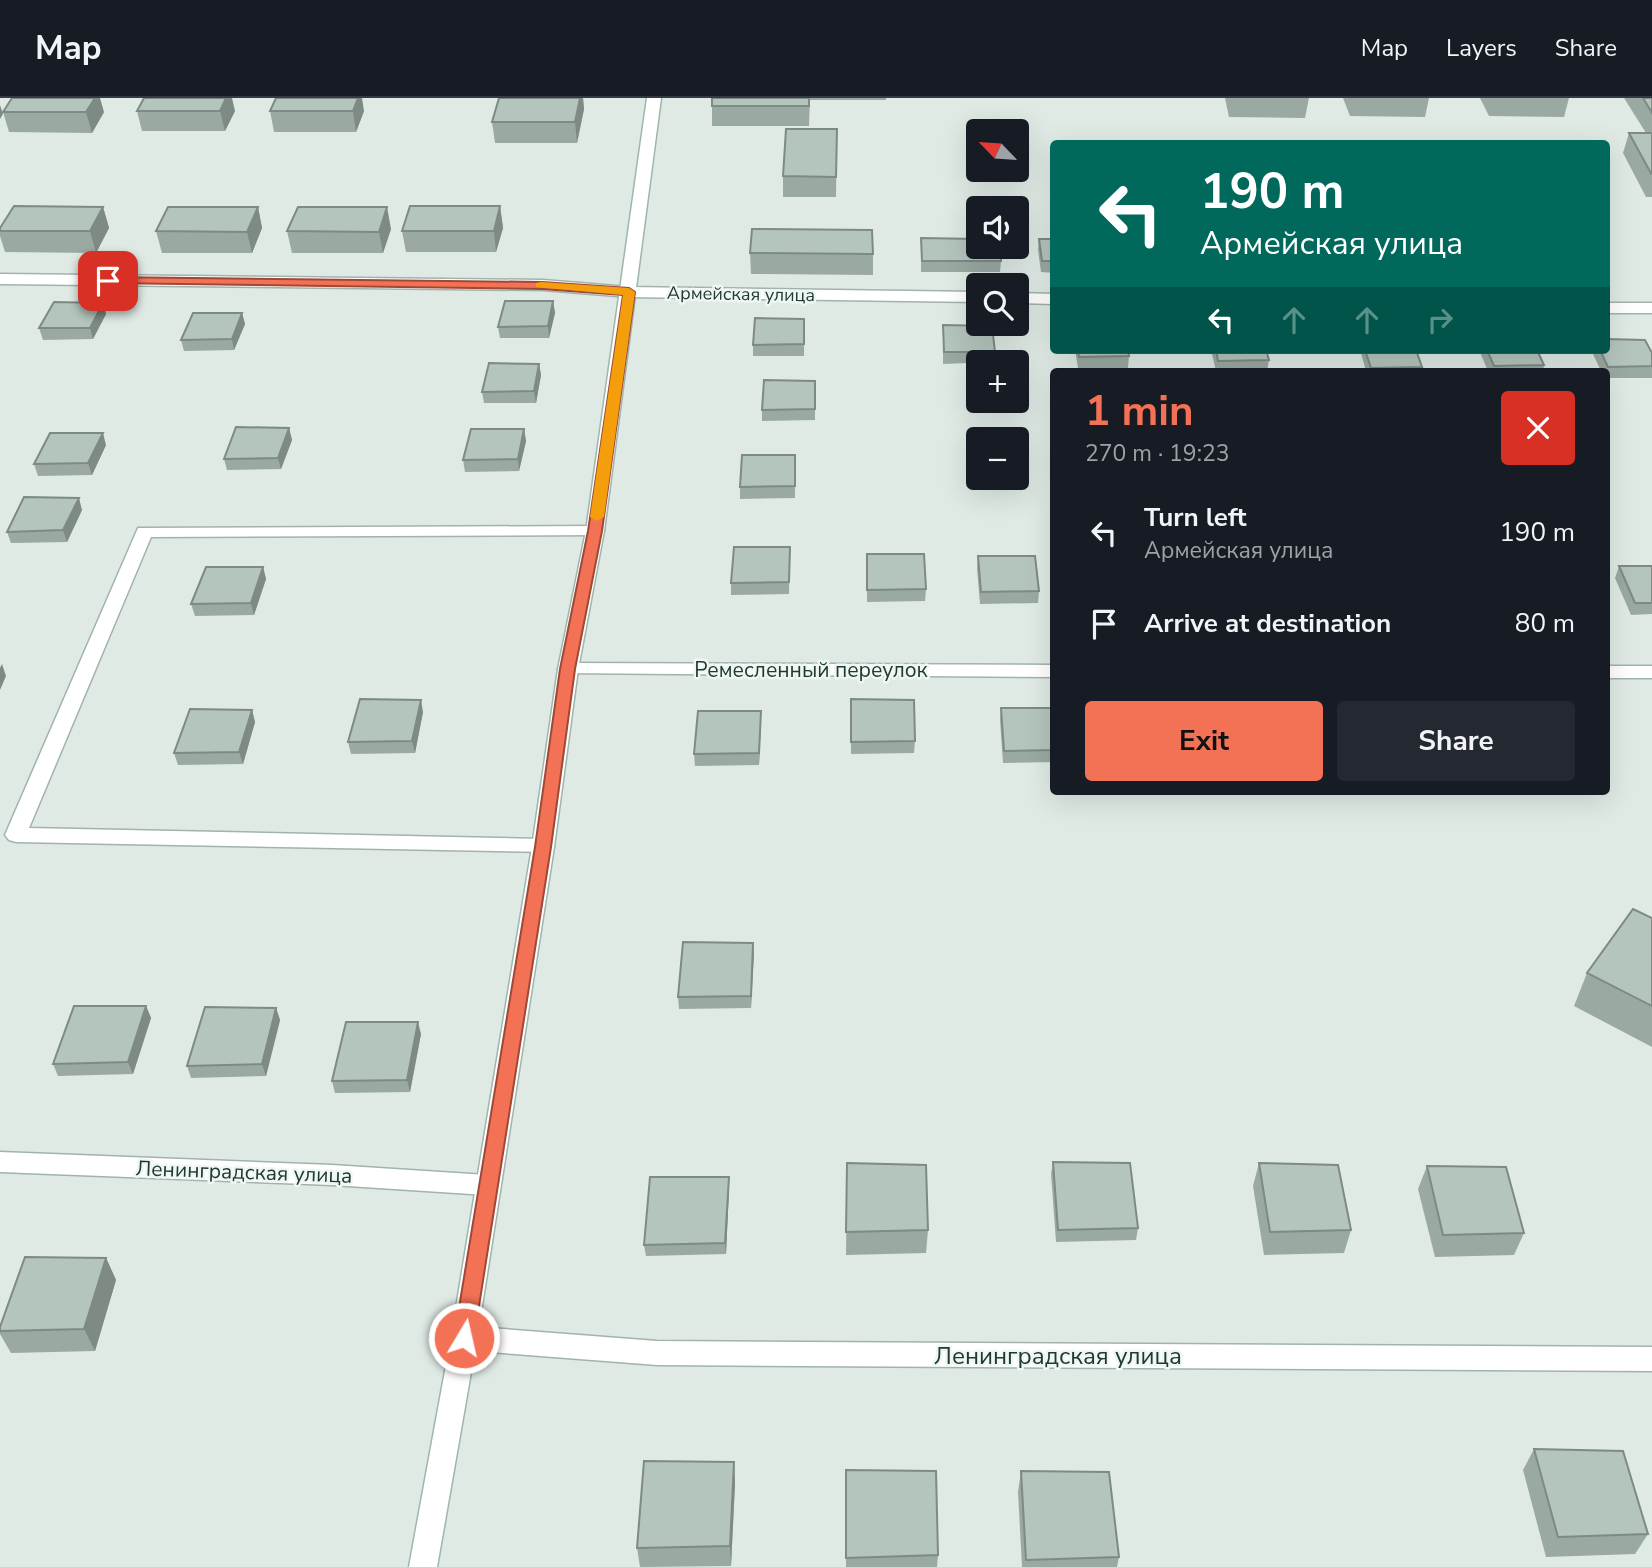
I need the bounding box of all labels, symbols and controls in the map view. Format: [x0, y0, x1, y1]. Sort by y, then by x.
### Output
text: Map [35, 26, 102, 71]
text: Map [1361, 32, 1408, 64]
text: Layers [1446, 32, 1517, 64]
text: Share [1555, 32, 1617, 64]
north arrow [966, 119, 1029, 182]
map controls [966, 119, 1029, 490]
text: 190 m [1200, 158, 1344, 225]
icon: left [1085, 168, 1176, 259]
button: sound [966, 196, 1029, 259]
text: Армейская улица [1200, 222, 1463, 265]
pin [78, 251, 138, 311]
icon: arrive [89, 262, 127, 300]
button: search [966, 273, 1029, 336]
street label: Армейская улица [667, 281, 815, 307]
icon: left [1202, 301, 1240, 339]
icon: ahead [1275, 301, 1313, 339]
icon: ahead [1348, 301, 1386, 339]
icon: right [1421, 301, 1459, 339]
button: + [966, 350, 1029, 413]
text: 1 min [1085, 383, 1194, 440]
button: close [1501, 391, 1575, 465]
button: − [966, 427, 1029, 490]
text: 270 m · 19:23 [1085, 438, 1230, 469]
text: Turn left [1144, 500, 1247, 535]
icon: left [1085, 514, 1123, 552]
text: 190 m [1499, 515, 1575, 550]
text: Армейская улица [1144, 535, 1333, 566]
icon: arrive [1085, 605, 1123, 643]
text: Arrive at destination [1144, 606, 1391, 641]
text: 80 m [1515, 606, 1575, 641]
street label: Ремесленный переулок [694, 656, 929, 684]
button: Exit [1085, 701, 1323, 781]
button: Share [1337, 701, 1575, 781]
street label: Ленинградская улица [135, 1154, 353, 1190]
position arrow [427, 1301, 501, 1375]
street label: Ленинградская улица [934, 1340, 1182, 1372]

